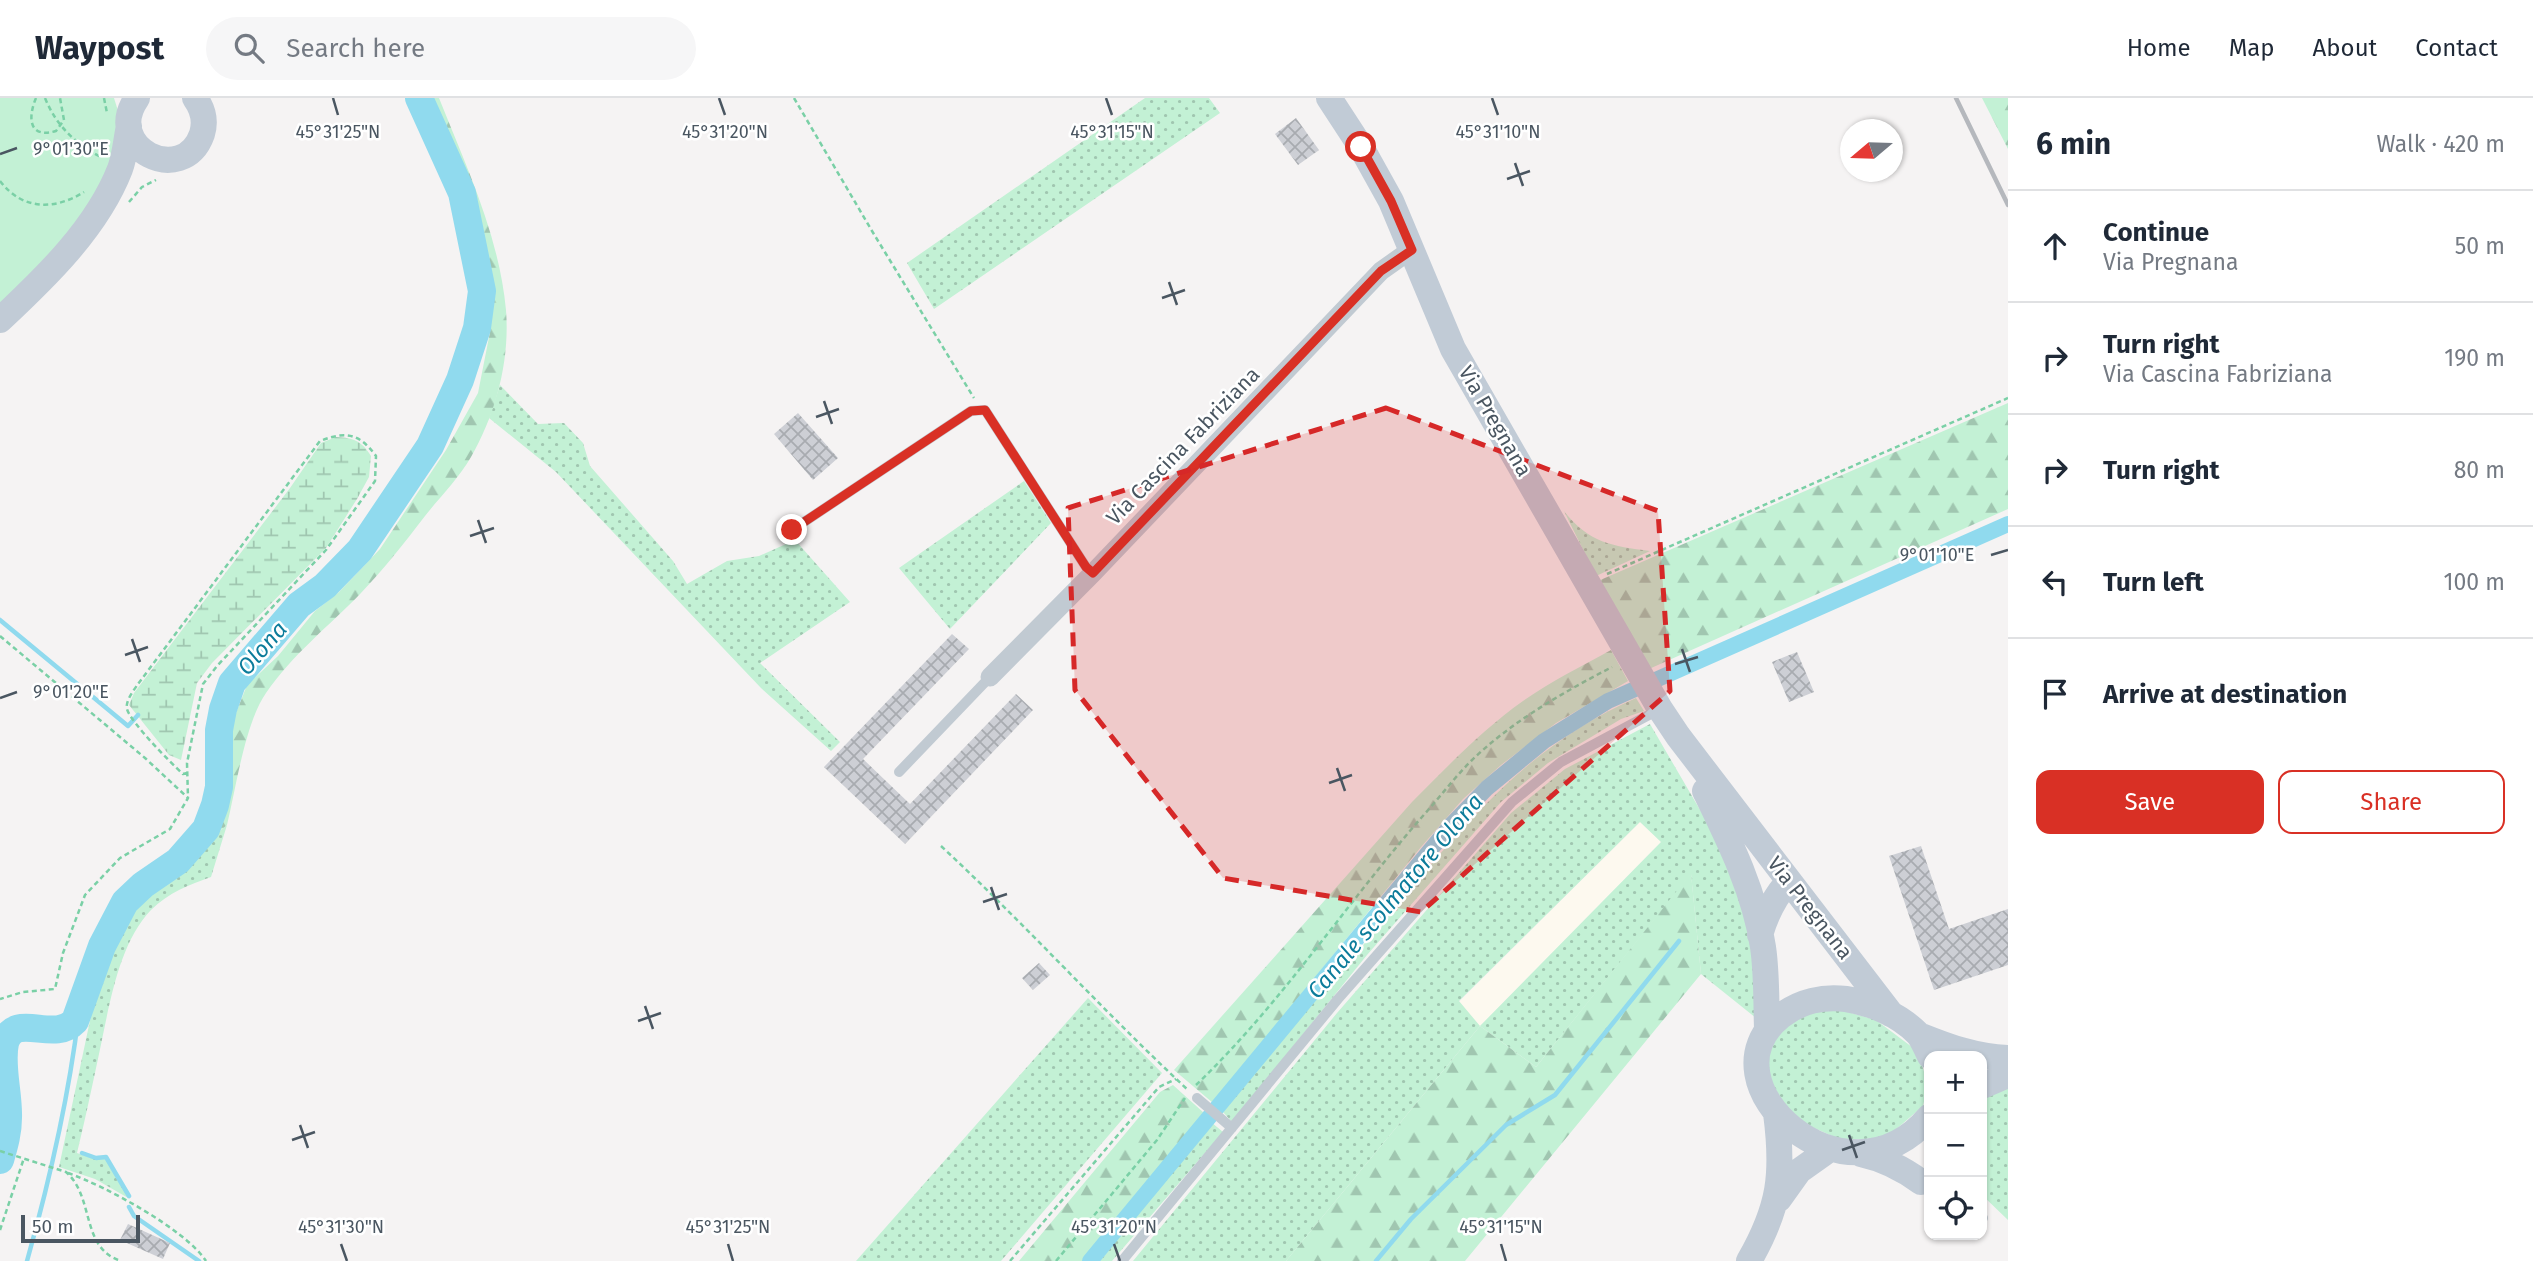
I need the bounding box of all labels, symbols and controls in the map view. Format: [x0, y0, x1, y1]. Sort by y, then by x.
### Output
search box [206, 17, 696, 80]
text: Waypost [35, 28, 164, 68]
icon: search [230, 29, 268, 67]
text: Search here [286, 33, 425, 64]
text: Home [2127, 34, 2191, 62]
text: Map [2229, 34, 2275, 62]
text: About [2313, 34, 2377, 62]
text: Contact [2415, 34, 2498, 62]
north arrow [1840, 119, 1903, 182]
text: 45°31'25"N [296, 121, 380, 143]
text: 45°31'20"N [682, 121, 768, 143]
text: 45°31'15"N [1070, 121, 1154, 143]
text: 45°31'10"N [1455, 121, 1541, 143]
text: 6 min [2036, 126, 2111, 162]
text: Walk · 420 m [2376, 130, 2505, 158]
route start [1345, 131, 1376, 162]
text: 9°01'30"E [33, 138, 109, 160]
text: Continue [2103, 217, 2209, 248]
icon: ahead [2036, 227, 2074, 265]
text: 50 m [2455, 232, 2505, 260]
text: Via Pregnana [2103, 248, 2238, 276]
text: Turn right [2103, 329, 2220, 360]
icon: right [2036, 339, 2074, 377]
text: 190 m [2444, 344, 2505, 372]
text: Via Cascina Fabriziana [2103, 360, 2333, 388]
street label: Via Pregnana [1453, 361, 1537, 481]
street label: Via Cascina Fabriziana [1101, 362, 1265, 530]
icon: right [2036, 451, 2074, 489]
text: Turn right [2103, 455, 2220, 486]
text: 80 m [2454, 456, 2505, 484]
route end [776, 514, 807, 545]
text: 9°01'10"E [1900, 544, 1974, 566]
icon: left [2036, 563, 2074, 601]
text: Turn left [2103, 567, 2204, 598]
text: 100 m [2444, 568, 2505, 596]
water label: Olona [231, 615, 293, 681]
icon: arrive [2036, 675, 2074, 713]
text: Arrive at destination [2103, 679, 2347, 710]
text: 9°01'20"E [33, 681, 109, 703]
button: Save [2036, 770, 2264, 834]
button: Share [2278, 770, 2505, 834]
water label: Canale scolmatore Olona [1301, 788, 1489, 1004]
street label: Via Pregnana [1762, 851, 1858, 965]
map controls [1924, 1051, 1987, 1240]
button: + [1924, 1051, 1987, 1114]
button: − [1924, 1114, 1987, 1177]
button: locate [1924, 1177, 1987, 1240]
scale bar [21, 1212, 140, 1244]
text: 50 m [32, 1215, 73, 1238]
text: 45°31'30"N [298, 1216, 384, 1238]
text: 45°31'25"N [686, 1216, 770, 1238]
text: 45°31'20"N [1071, 1216, 1157, 1238]
text: 45°31'15"N [1459, 1216, 1543, 1238]

